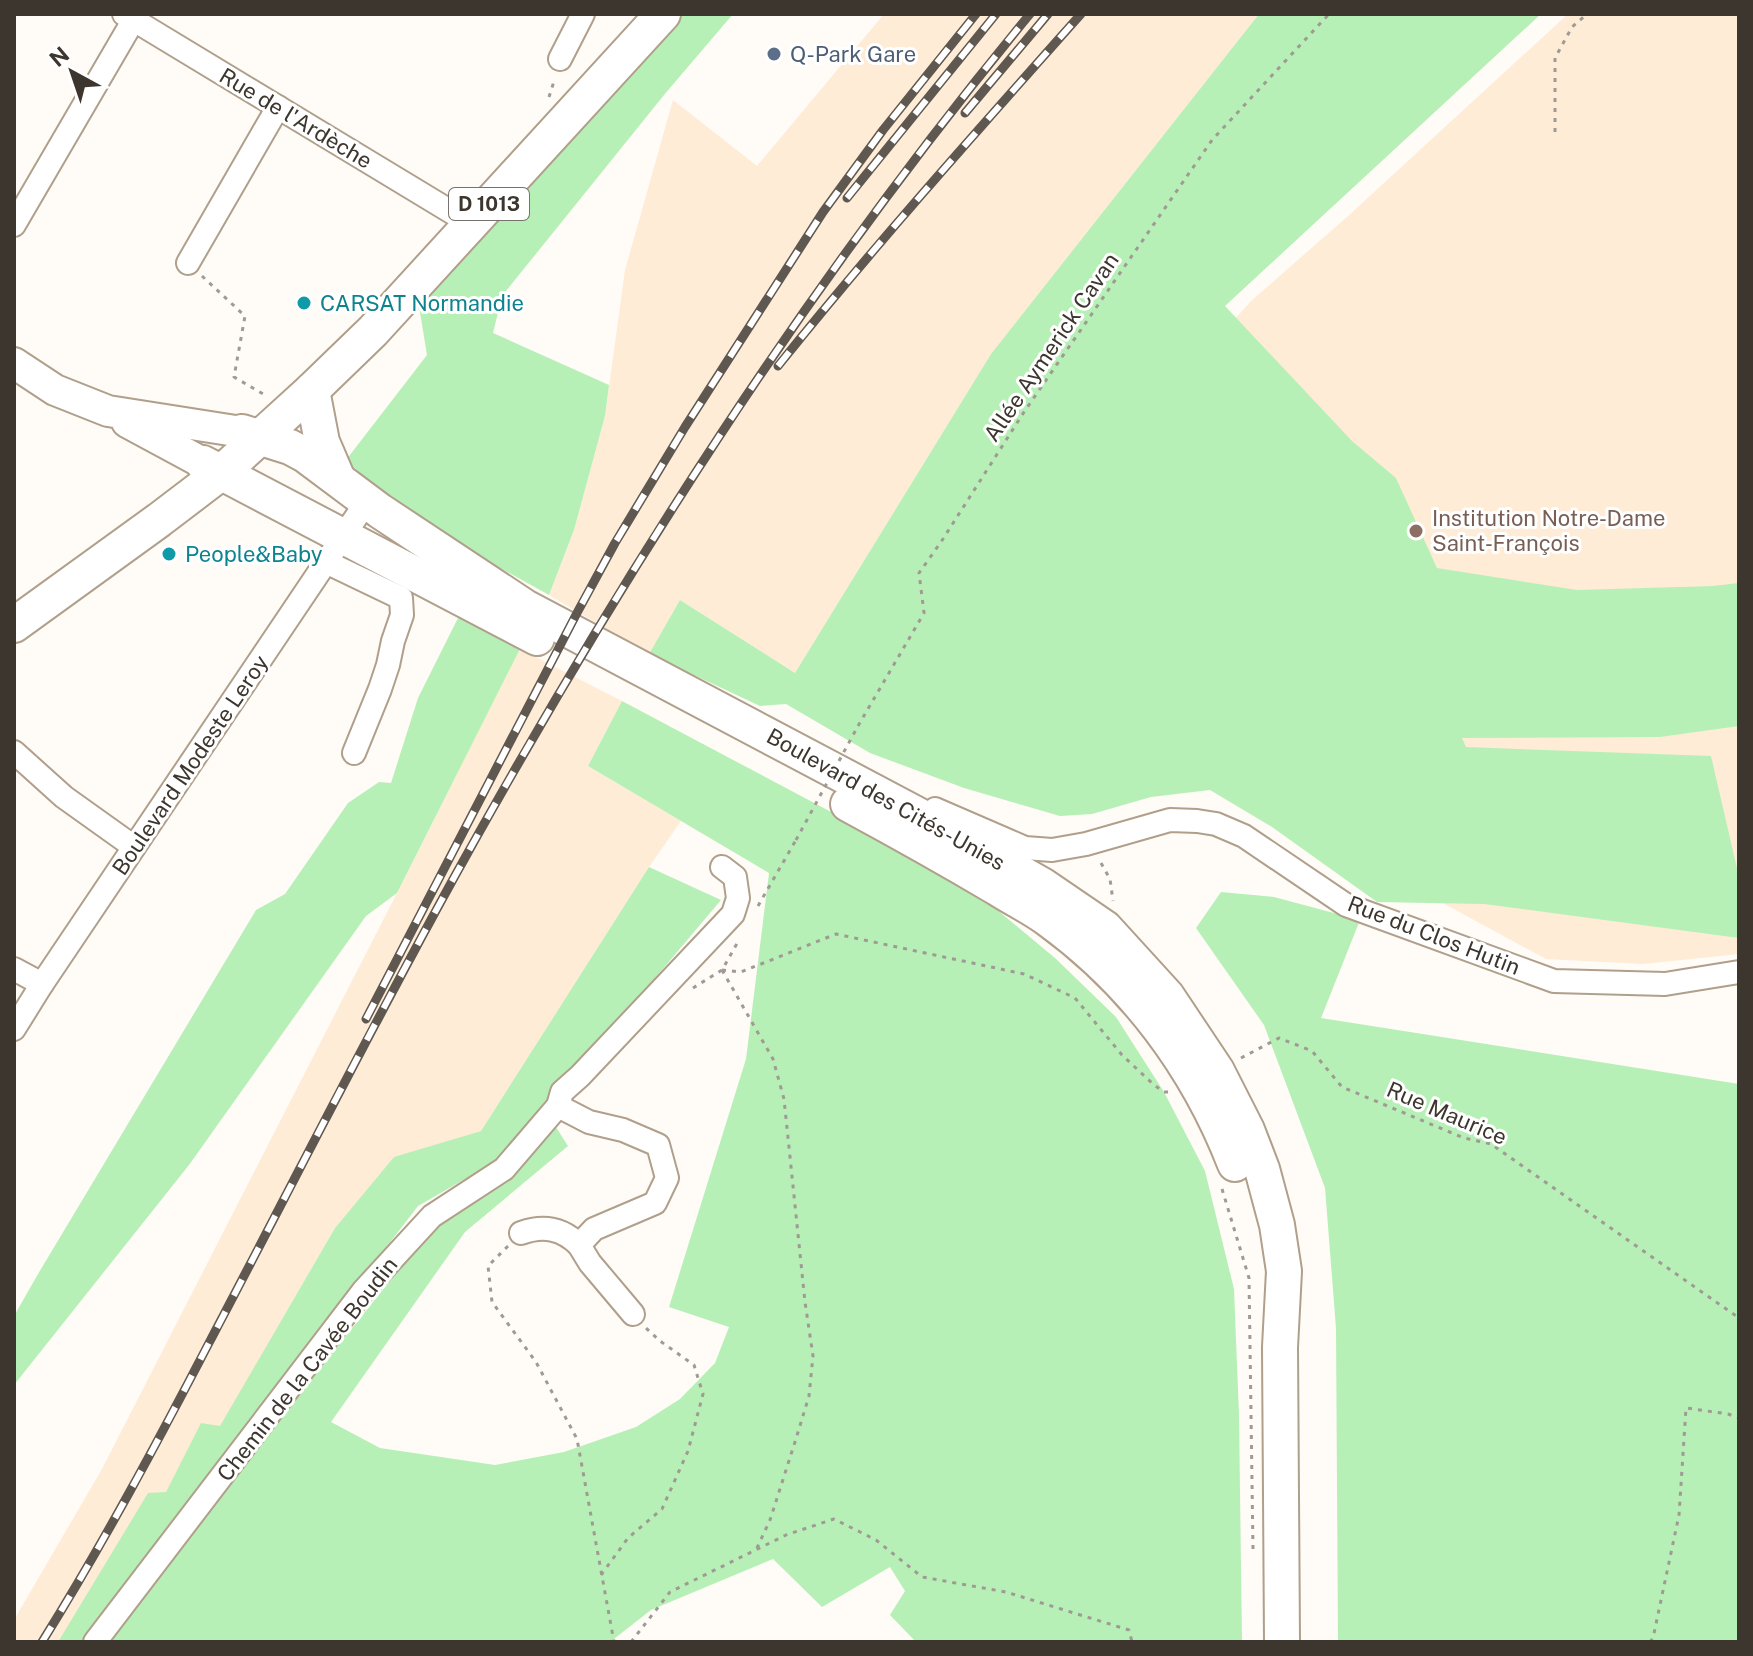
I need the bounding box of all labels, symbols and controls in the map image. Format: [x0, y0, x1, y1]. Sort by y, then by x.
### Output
north arrow [32, 32, 112, 112]
text: N [44, 41, 74, 72]
place label: Q-Park Gare [790, 41, 916, 67]
marker: Q-Park Gare [765, 45, 783, 63]
street label: Rue de l'Ardèche [215, 62, 377, 174]
road number: D 1013 [449, 188, 529, 220]
street label: Allée Aymerick Cavan [978, 248, 1124, 446]
place label: CARSAT Normandie [320, 290, 524, 316]
marker: CARSAT Normandie [295, 294, 313, 312]
place label: Institution Notre‐Dame Saint‐François [1432, 505, 1665, 556]
marker: Institution Notre‐Dame Saint‐François [1407, 522, 1425, 540]
place label: People&Baby [185, 541, 323, 567]
marker: People&Baby [160, 545, 178, 563]
street label: Boulevard Modeste Leroy [107, 650, 274, 880]
street label: Boulevard des Cités-Unies [762, 723, 1010, 875]
street label: Rue du Clos Hutin [1344, 890, 1524, 980]
street label: Rue Maurice [1383, 1076, 1511, 1150]
street label: Chemin de la Cavée Boudin [212, 1252, 402, 1486]

